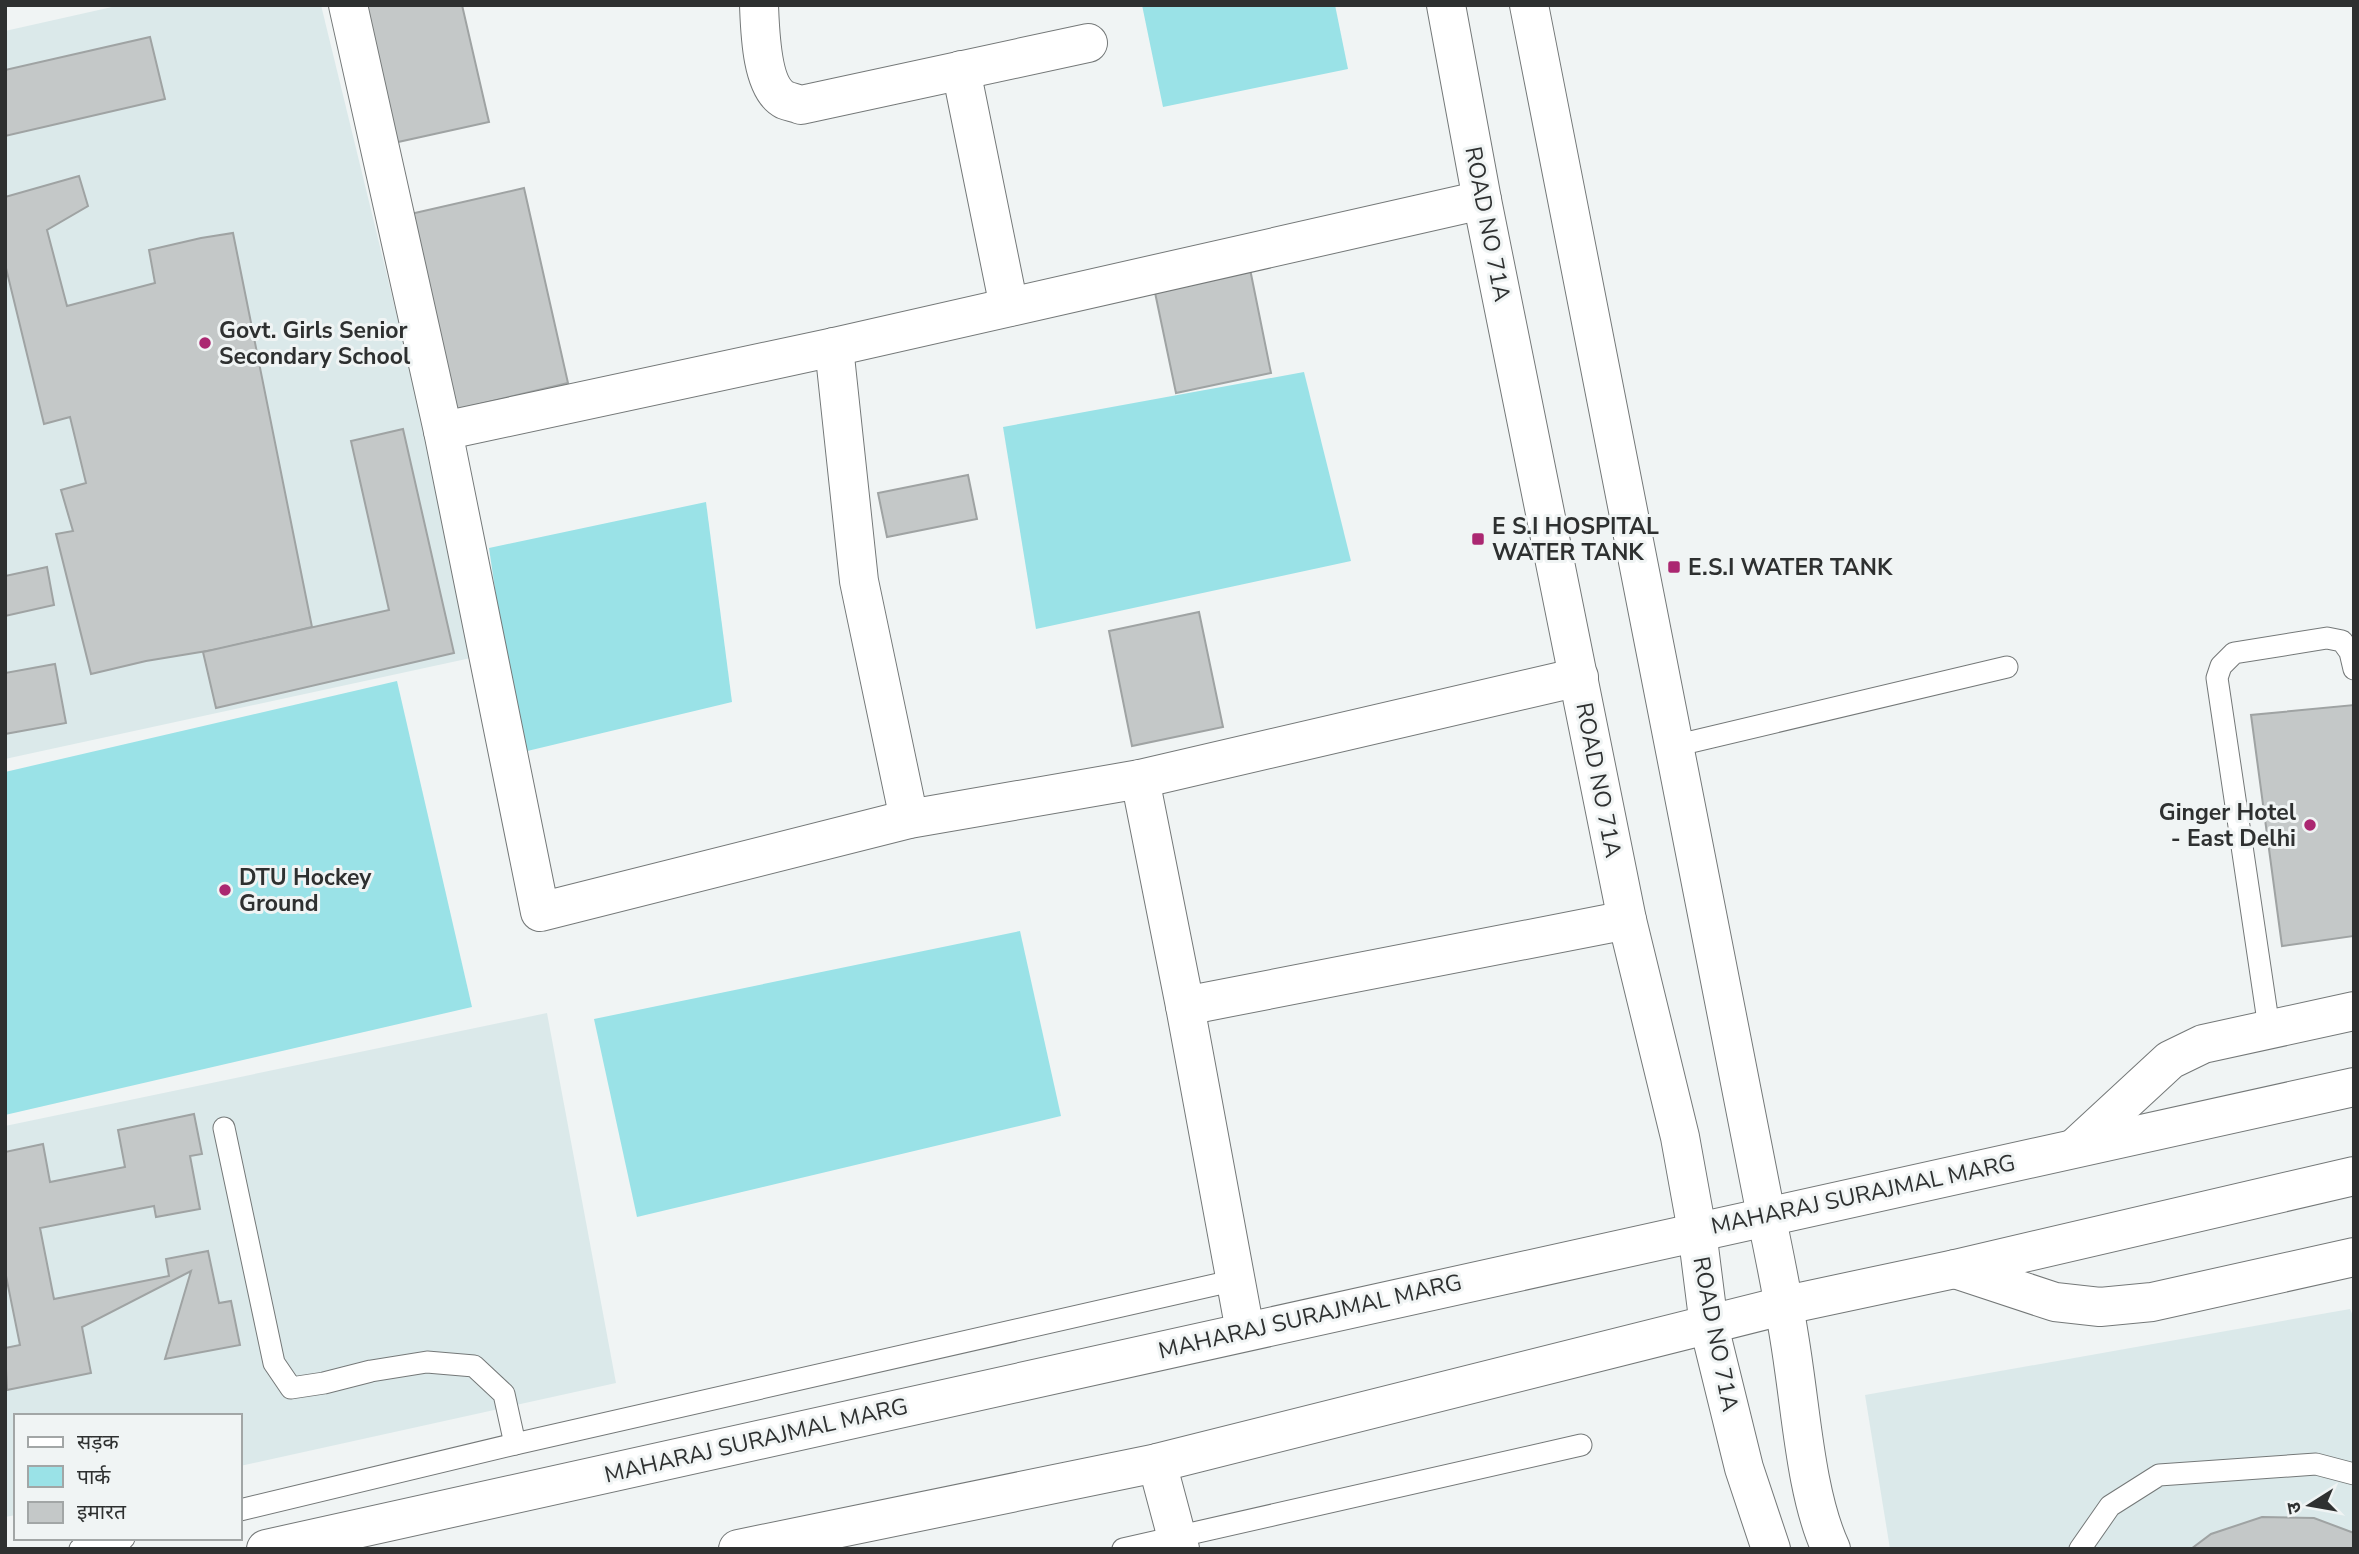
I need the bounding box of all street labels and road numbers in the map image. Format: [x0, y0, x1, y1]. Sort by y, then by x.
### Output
street label: ROAD NO 71A [1457, 144, 1518, 304]
street label: ROAD NO 71A [1568, 700, 1629, 860]
street label: MAHARAJ SURAJMAL MARG [1708, 1147, 2018, 1242]
street label: ROAD NO 71A [1685, 1254, 1746, 1414]
street label: MAHARAJ SURAJMAL MARG [1155, 1266, 1465, 1366]
street label: MAHARAJ SURAJMAL MARG [601, 1390, 911, 1490]

